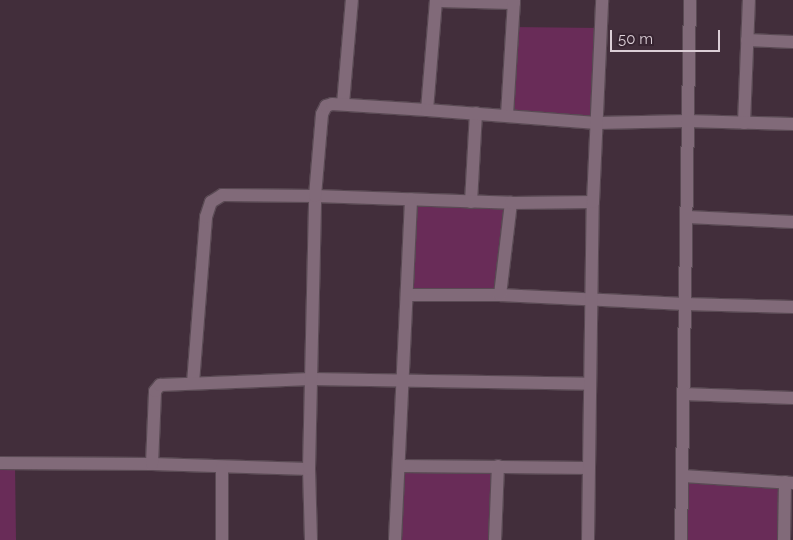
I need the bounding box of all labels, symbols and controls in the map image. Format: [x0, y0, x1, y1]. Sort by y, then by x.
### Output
scale bar [613, 20, 723, 52]
text: 50 m [618, 30, 653, 48]

